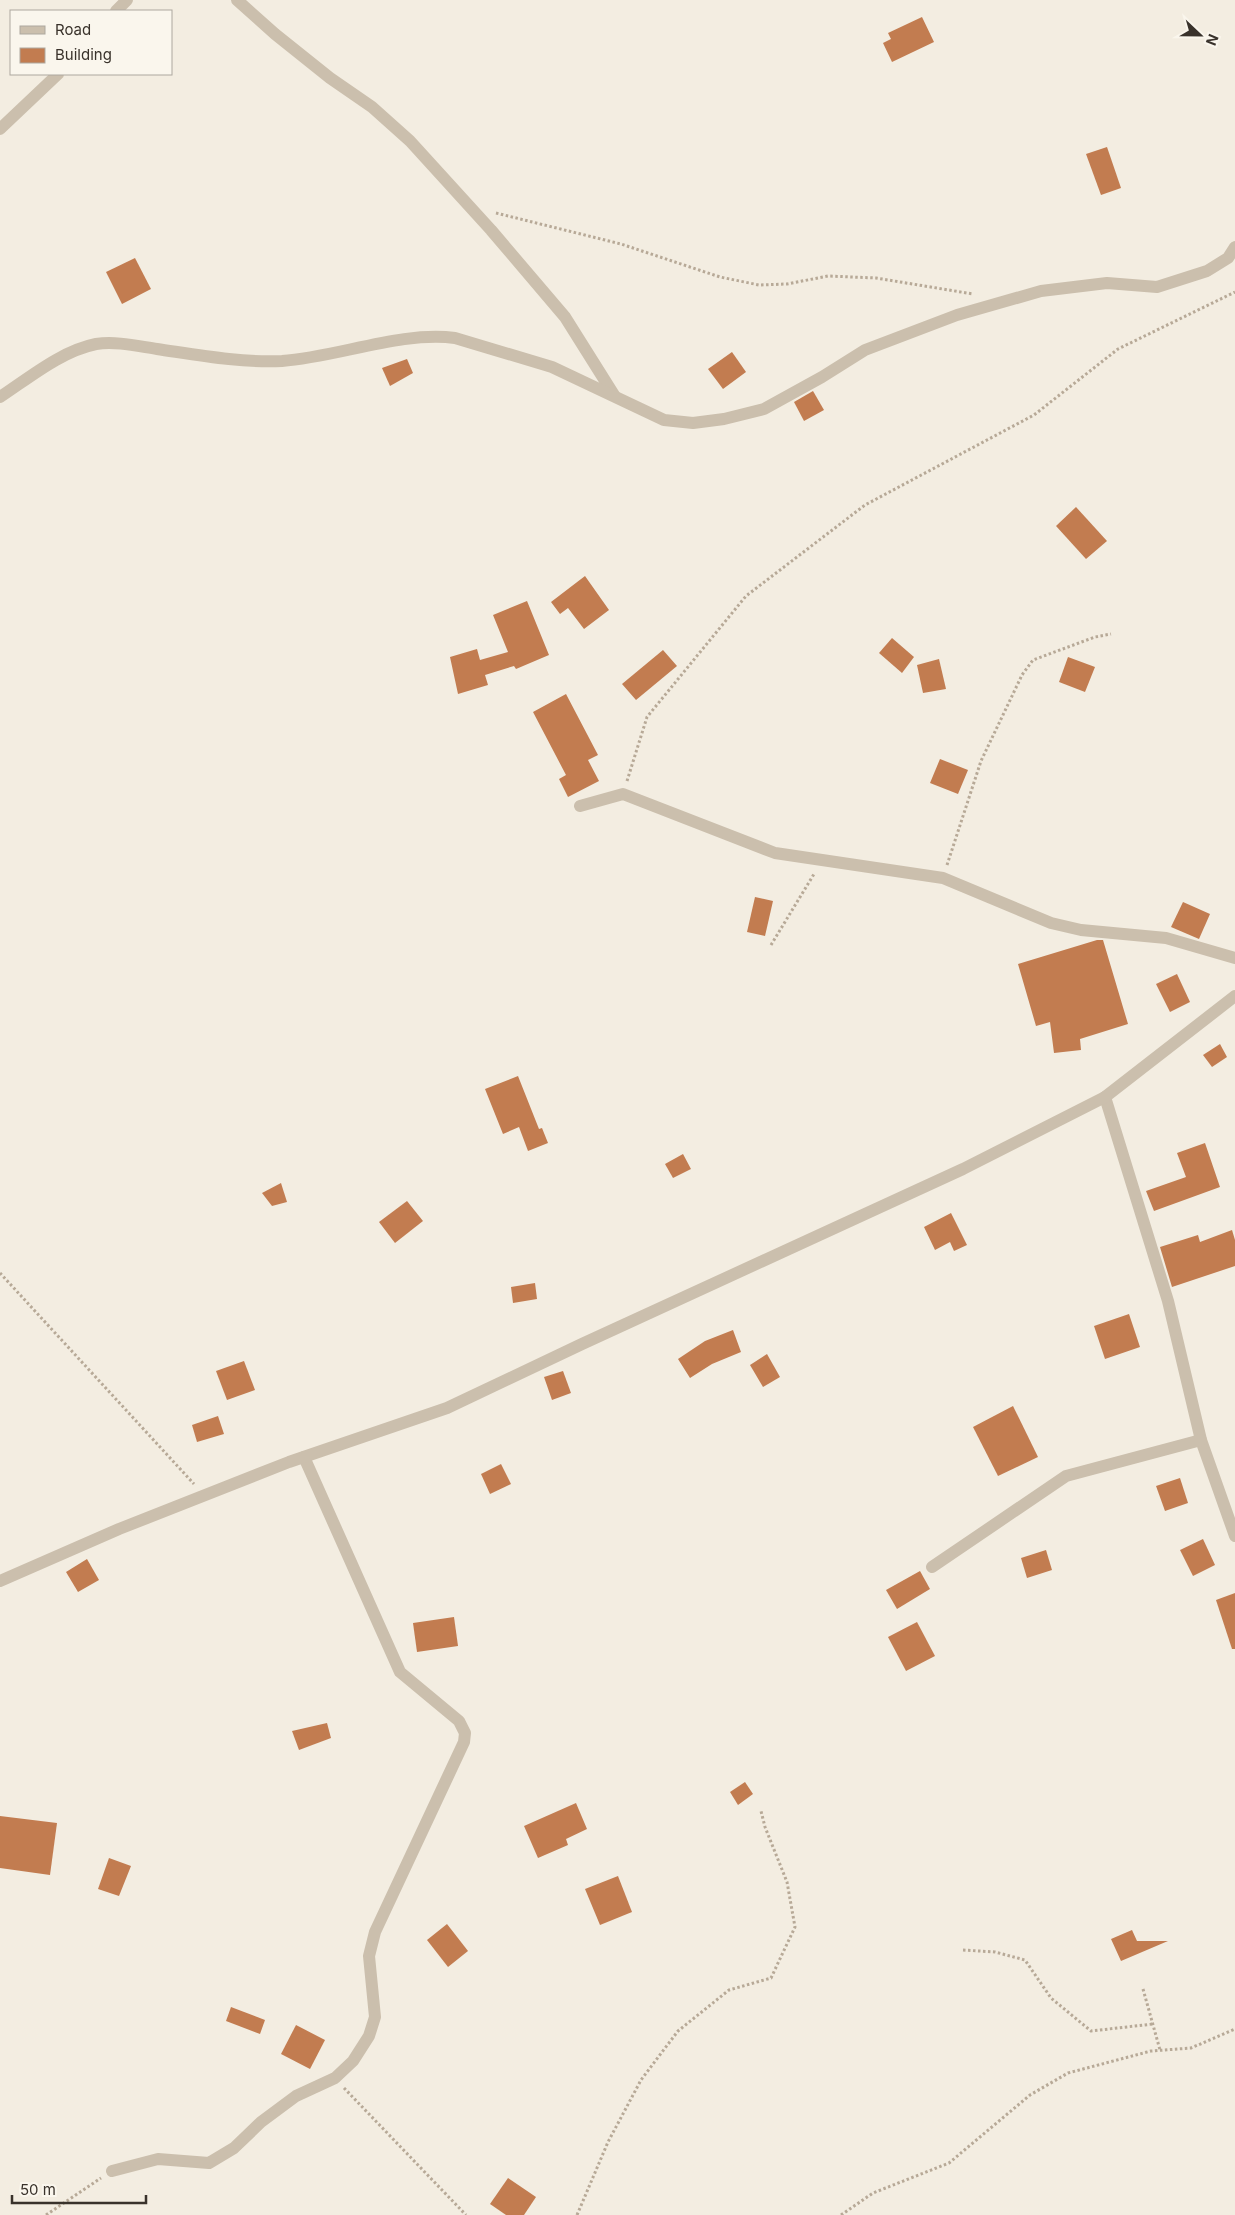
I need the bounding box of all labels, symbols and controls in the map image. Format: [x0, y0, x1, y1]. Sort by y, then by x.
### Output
legend [10, 10, 172, 75]
north arrow [1175, 10, 1225, 60]
text: Road [55, 20, 91, 39]
text: N [1203, 32, 1222, 48]
text: Building [55, 45, 112, 64]
scale bar [12, 2172, 146, 2204]
text: 50 m [20, 2180, 56, 2199]

